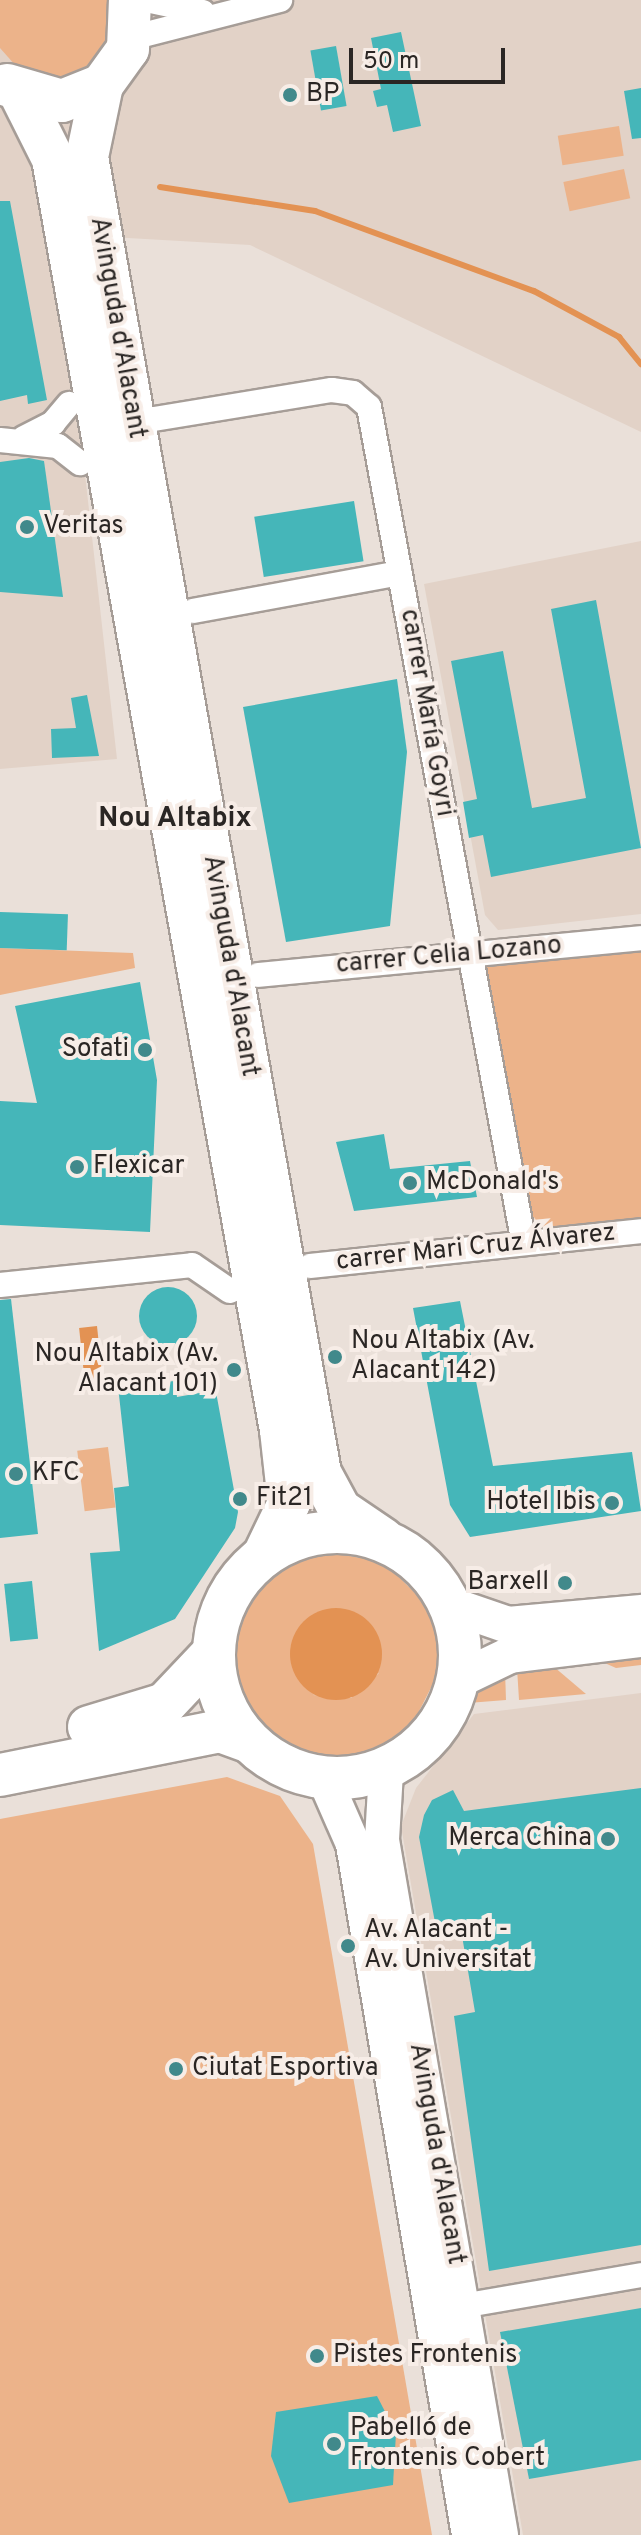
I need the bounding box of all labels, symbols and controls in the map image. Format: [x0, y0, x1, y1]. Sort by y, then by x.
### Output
scale bar [353, 32, 509, 82]
text: 50 m [363, 47, 419, 77]
place label: BP [306, 79, 339, 111]
marker: BP [281, 86, 299, 104]
street label: Avinguda d'Alacant [82, 215, 152, 441]
place label: Veritas [43, 511, 124, 543]
marker: Veritas [18, 518, 36, 536]
street label: carrer María Goyri [392, 607, 460, 819]
district label: Nou Altabix [98, 802, 252, 836]
street label: Avinguda d'Alacant [195, 853, 265, 1079]
street label: carrer Celia Lozano [335, 931, 563, 981]
place label: Sofati [62, 1034, 129, 1066]
marker: Sofati [136, 1041, 154, 1059]
place label: Flexicar [93, 1151, 185, 1183]
marker: Flexicar [68, 1158, 86, 1176]
place label: McDonald's [426, 1167, 559, 1199]
marker: McDonald's [401, 1174, 419, 1192]
street label: carrer Mari Cruz Álvarez [334, 1218, 618, 1278]
place label: Nou Altabix (Av. Alacant 142) [351, 1326, 535, 1388]
place label: Nou Altabix (Av. Alacant 101) [34, 1339, 218, 1400]
marker: Nou Altabix (Av. Alacant 142) [326, 1348, 344, 1366]
marker: Nou Altabix (Av. Alacant 101) [225, 1361, 243, 1379]
place label: KFC [32, 1458, 80, 1490]
marker: KFC [7, 1465, 25, 1483]
place label: Fit21 [256, 1483, 313, 1515]
place label: Hotel Ibis [486, 1487, 596, 1519]
marker: Fit21 [231, 1490, 249, 1508]
marker: Hotel Ibis [603, 1494, 621, 1512]
place label: Barxell [468, 1567, 549, 1599]
marker: Barxell [556, 1574, 574, 1592]
place label: Merca China [448, 1823, 592, 1855]
marker: Merca China [599, 1830, 617, 1848]
place label: Av. Alacant - Av. Universitat [364, 1915, 532, 1976]
marker: Av. Alacant - Av. Universitat [339, 1937, 357, 1955]
street label: Avinguda d'Alacant [401, 2041, 471, 2267]
place label: Ciutat Esportiva [192, 2053, 379, 2085]
marker: Ciutat Esportiva [167, 2060, 185, 2078]
place label: Pistes Frontenis [333, 2340, 518, 2372]
marker: Pistes Frontenis [308, 2347, 326, 2365]
place label: Pabelló de Frontenis Cobert [350, 2413, 545, 2474]
marker: Pabelló de Frontenis Cobert [325, 2435, 343, 2453]

